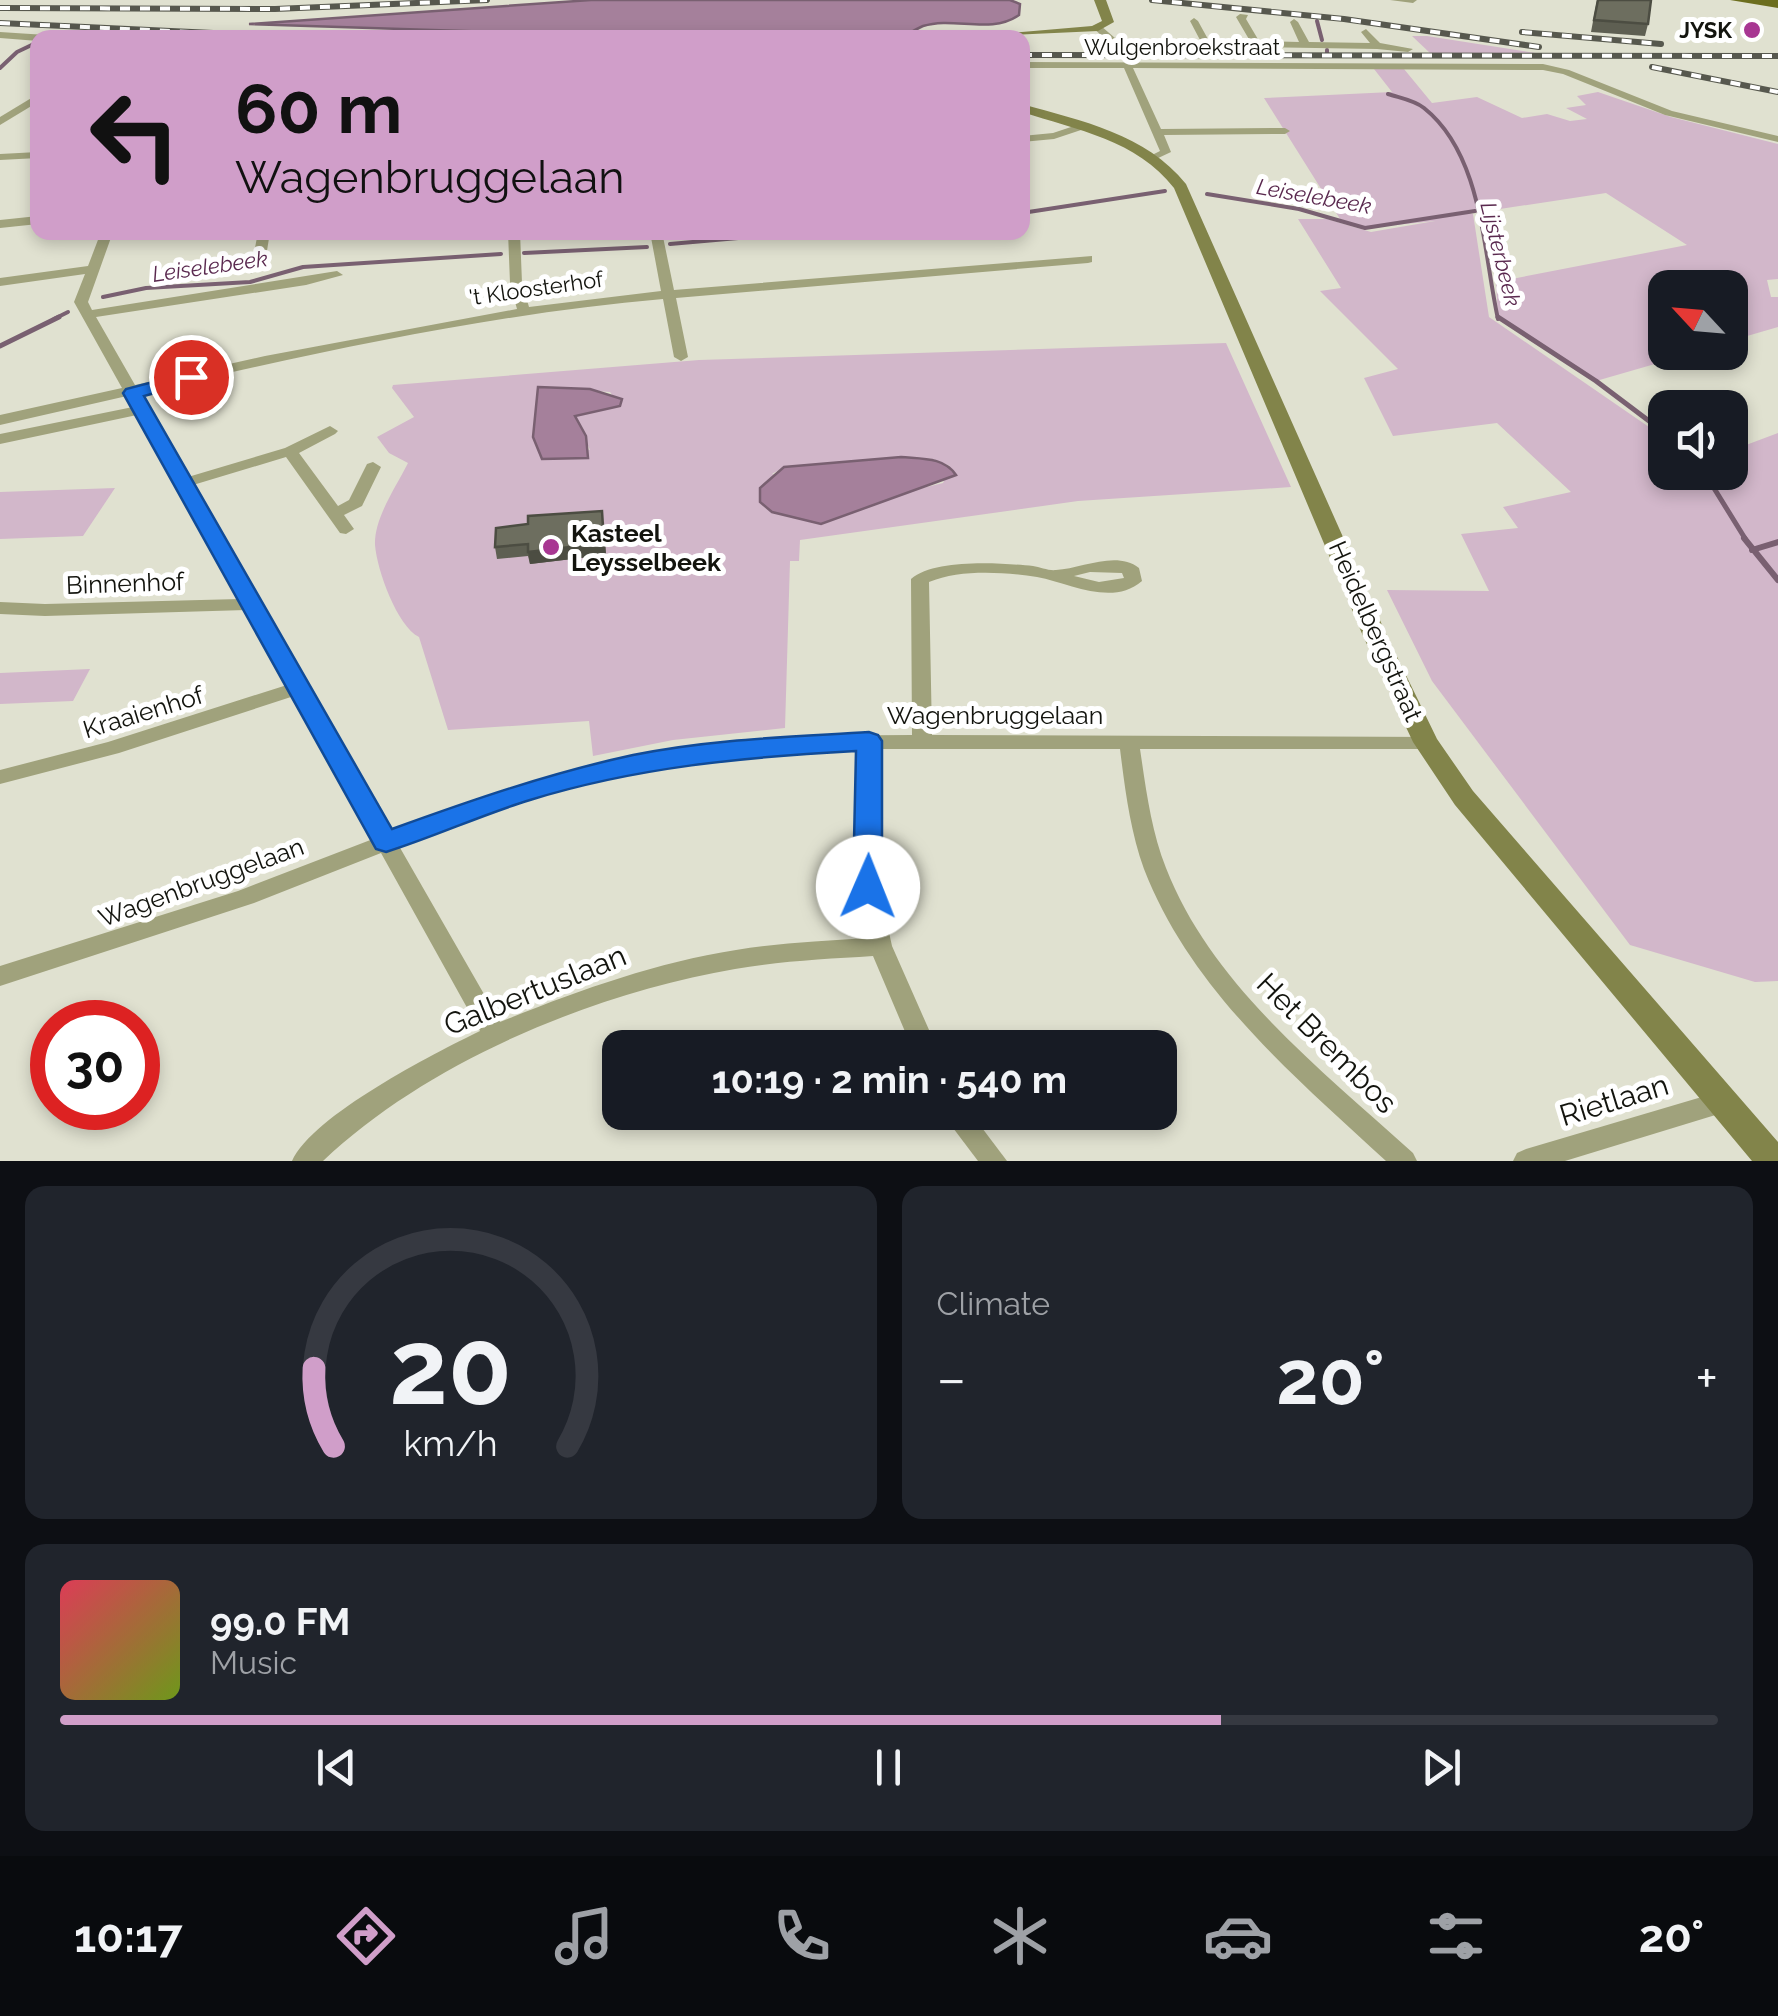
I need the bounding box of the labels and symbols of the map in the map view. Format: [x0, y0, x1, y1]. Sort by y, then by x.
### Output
place label: JYSK [1679, 17, 1732, 43]
marker: JYSK [1741, 19, 1763, 41]
street label: Wulgenbroekstraat [1084, 34, 1281, 60]
water label: Leiselebeek [1255, 173, 1374, 219]
water label: Lijsterbeek [1475, 199, 1527, 309]
water label: Leiselebeek [151, 245, 270, 287]
street label: 't Kloosterhof [467, 266, 605, 310]
north arrow [1648, 270, 1748, 370]
pin [149, 335, 234, 420]
place label: Kasteel Leysselbeek [571, 518, 722, 577]
marker: Kasteel Leysselbeek [540, 536, 562, 558]
street label: Heidelbergstraat [1323, 536, 1429, 726]
street label: Binnenhof [66, 566, 186, 600]
street label: Kraaienhof [79, 679, 208, 745]
street label: Wagenbruggelaan [887, 700, 1103, 730]
street label: Wagenbruggelaan [94, 831, 308, 933]
position arrow [816, 835, 920, 939]
street label: Galbertuslaan [439, 938, 631, 1042]
street label: Het Brembos [1250, 966, 1404, 1120]
speed limit sign: 30 [30, 1000, 160, 1130]
street label: Rietlaan [1555, 1067, 1673, 1133]

